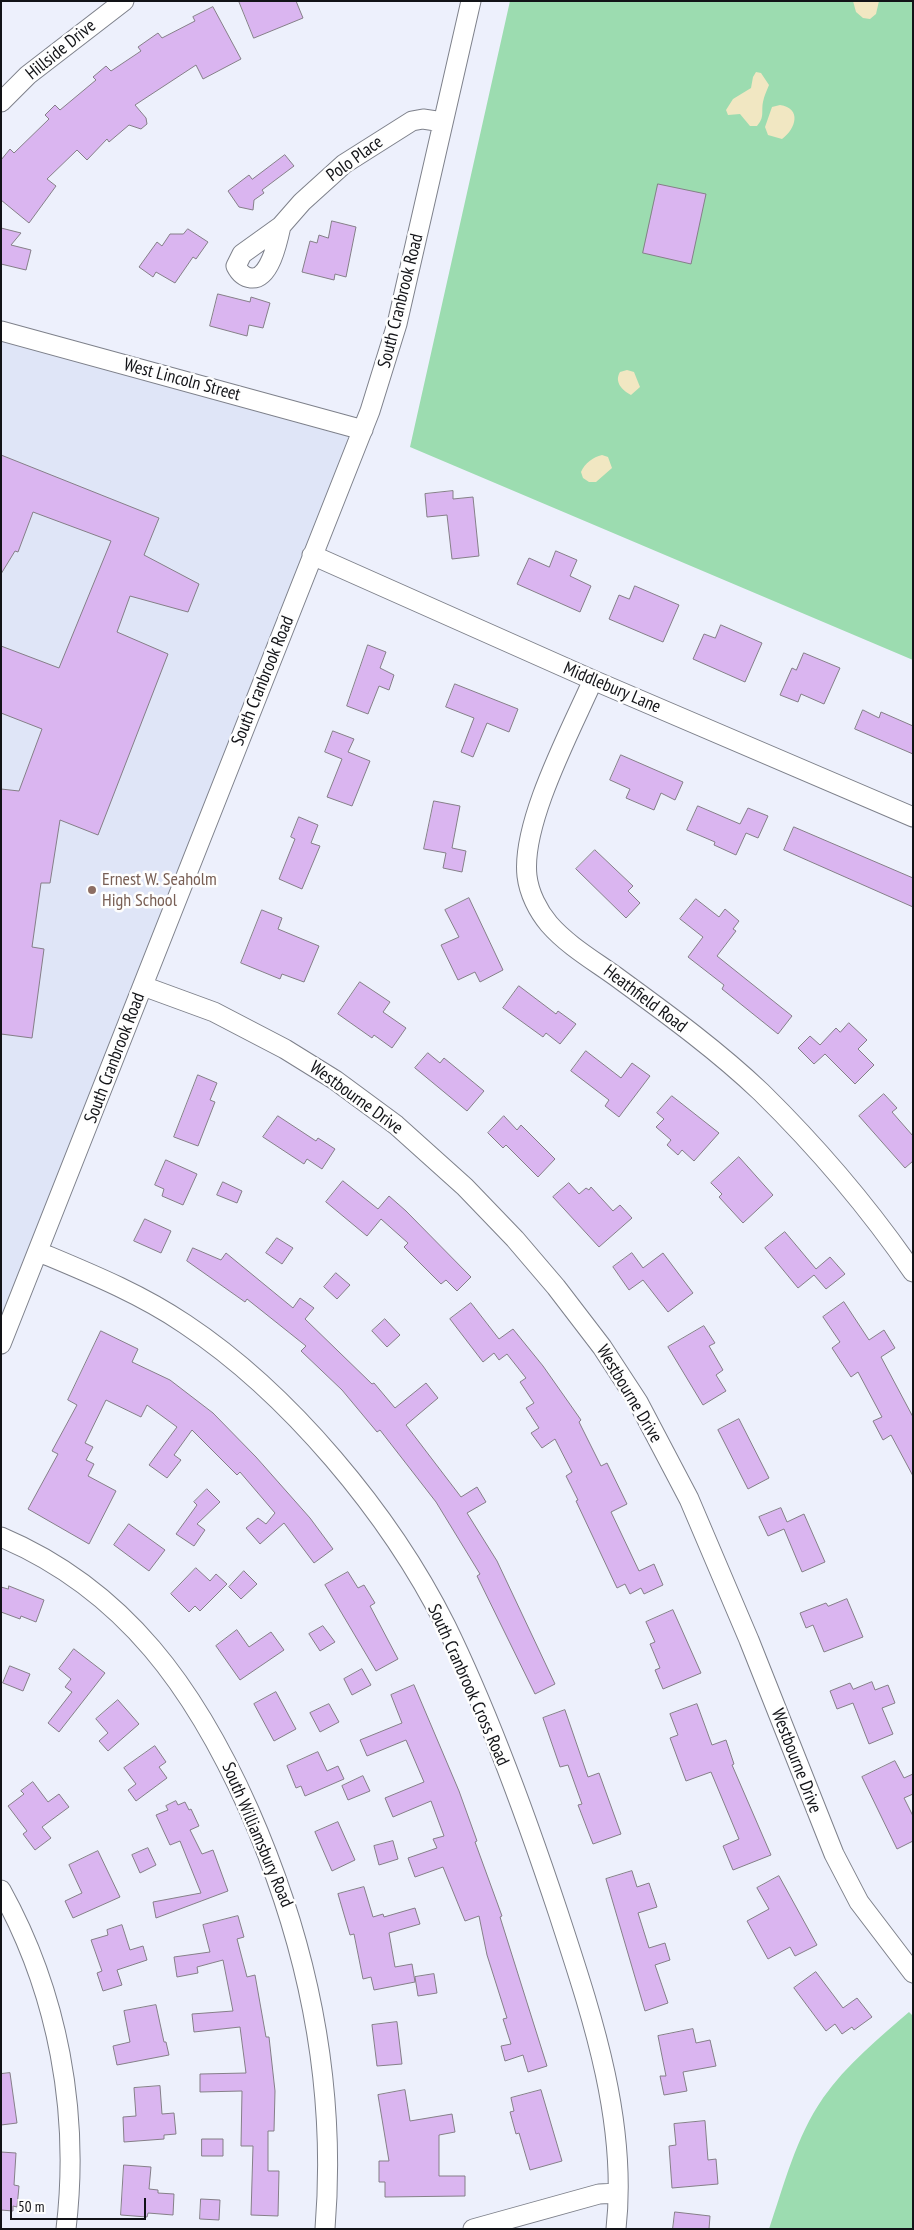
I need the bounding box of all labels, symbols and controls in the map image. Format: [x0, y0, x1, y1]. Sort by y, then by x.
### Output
street label: Hillside Drive [22, 15, 100, 85]
street label: Polo Place [323, 131, 387, 187]
street label: South Cranbrook Road [374, 232, 428, 370]
street label: West Lincoln Street [121, 354, 243, 406]
street label: South Cranbrook Road [227, 613, 299, 749]
street label: Middlebury Lane [560, 658, 664, 718]
place label: Ernest W. Seaholm High School [102, 869, 217, 912]
marker: Ernest W. Seaholm High School [86, 884, 98, 896]
street label: Heathfield Road [599, 961, 691, 1037]
street label: South Cranbrook Road [80, 990, 150, 1126]
street label: Westbourne Drive [305, 1057, 407, 1139]
street label: Westbourne Drive [591, 1341, 667, 1447]
street label: South Cranbrook Cross Road [423, 1601, 513, 1769]
street label: Westbourne Drive [766, 1706, 826, 1816]
street label: South Williamsbury Road [217, 1759, 297, 1911]
scale bar [12, 2188, 149, 2220]
text: 50 m [18, 2197, 44, 2216]

